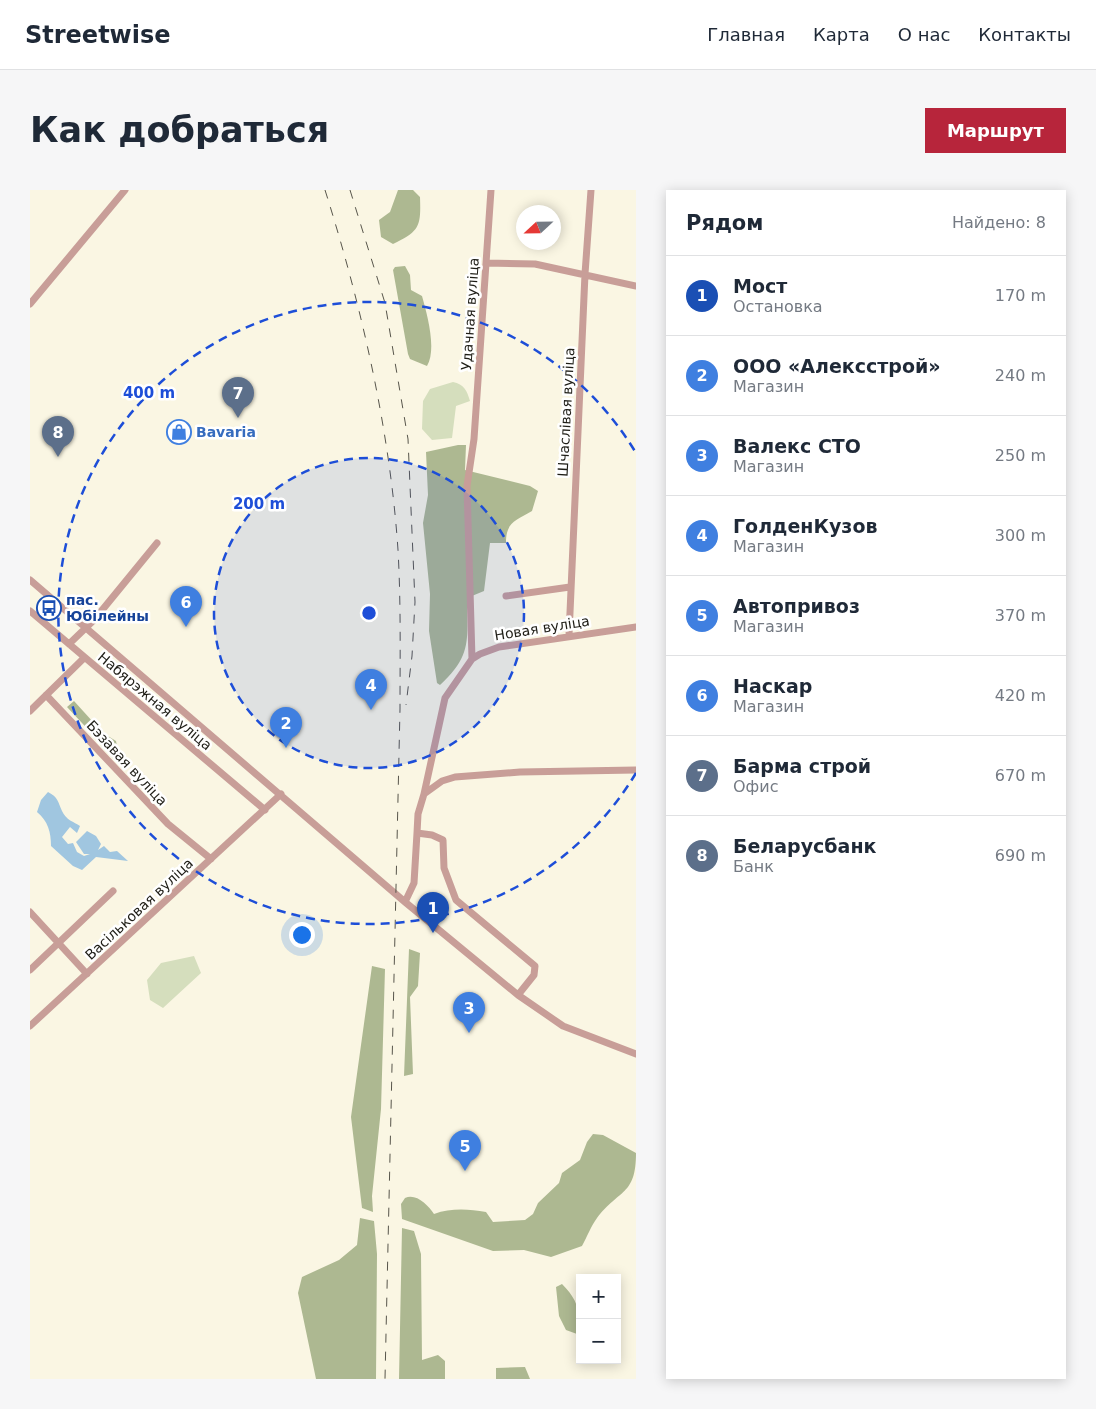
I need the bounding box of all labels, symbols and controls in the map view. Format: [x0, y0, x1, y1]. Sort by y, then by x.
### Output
text: Streetwise [25, 21, 171, 49]
text: Главная [707, 24, 785, 45]
text: Карта [813, 24, 870, 45]
text: О нас [898, 24, 950, 45]
text: Контакты [978, 24, 1071, 45]
button: Маршрут [925, 108, 1066, 153]
text: Как добраться [30, 110, 329, 150]
north arrow [516, 205, 561, 250]
text: Рядом [686, 211, 763, 235]
text: Найдено: 8 [952, 213, 1046, 232]
street label: Удачная вуліца [458, 257, 482, 371]
text: Мост [733, 275, 787, 297]
text: 1 [696, 286, 708, 305]
text: 170 m [995, 286, 1046, 305]
text: Остановка [733, 297, 823, 316]
street label: Шчаслівая вуліца [555, 347, 577, 477]
text: ООО «Алексстрой» [733, 355, 941, 377]
text: 2 [696, 366, 708, 385]
text: 240 m [995, 366, 1046, 385]
pin: 7 [222, 377, 254, 418]
text: Магазин [733, 377, 804, 396]
text: 400 m [123, 384, 175, 402]
pin: 8 [42, 416, 74, 457]
shop icon: Bavaria [166, 419, 192, 445]
place label: Bavaria [196, 424, 256, 440]
text: Валекс СТО [733, 435, 861, 457]
text: 3 [696, 446, 708, 465]
text: 250 m [995, 446, 1046, 465]
text: Магазин [733, 457, 804, 476]
text: 200 m [233, 495, 285, 513]
text: ГолденКузов [733, 515, 877, 537]
text: 4 [696, 526, 708, 545]
text: 300 m [995, 526, 1046, 545]
text: Магазин [733, 537, 804, 556]
pin: 6 [170, 586, 202, 627]
place label: пас. Юбілейны [66, 592, 149, 624]
bus stop icon: пас. Юбілейны [36, 595, 62, 621]
text: Автопривоз [733, 595, 860, 617]
centre of rings [360, 604, 378, 622]
text: 5 [696, 606, 708, 625]
text: 370 m [995, 606, 1046, 625]
street label: Новая вуліца [493, 613, 591, 643]
text: Магазин [733, 617, 804, 636]
street label: Набярэжная вуліца [95, 649, 215, 753]
pin: 4 [355, 669, 387, 710]
text: Наскар [733, 675, 812, 697]
text: 6 [696, 686, 708, 705]
text: 420 m [995, 686, 1046, 705]
text: Магазин [733, 697, 804, 716]
pin: 2 [270, 707, 302, 748]
street label: Бэзавая вуліца [83, 717, 171, 809]
text: Барма строй [733, 755, 871, 777]
text: 7 [696, 766, 708, 785]
text: 670 m [995, 766, 1046, 785]
text: Офис [733, 777, 778, 796]
text: Беларусбанк [733, 835, 876, 857]
text: 8 [696, 846, 708, 865]
text: 690 m [995, 846, 1046, 865]
street label: Васільковая вуліца [82, 855, 196, 963]
text: Банк [733, 857, 774, 876]
pin: 1 [417, 892, 449, 933]
your location [289, 922, 315, 948]
pin: 3 [453, 992, 485, 1033]
pin: 5 [449, 1130, 481, 1171]
map controls [576, 1274, 621, 1364]
button: + [576, 1274, 621, 1319]
button: − [576, 1319, 621, 1364]

